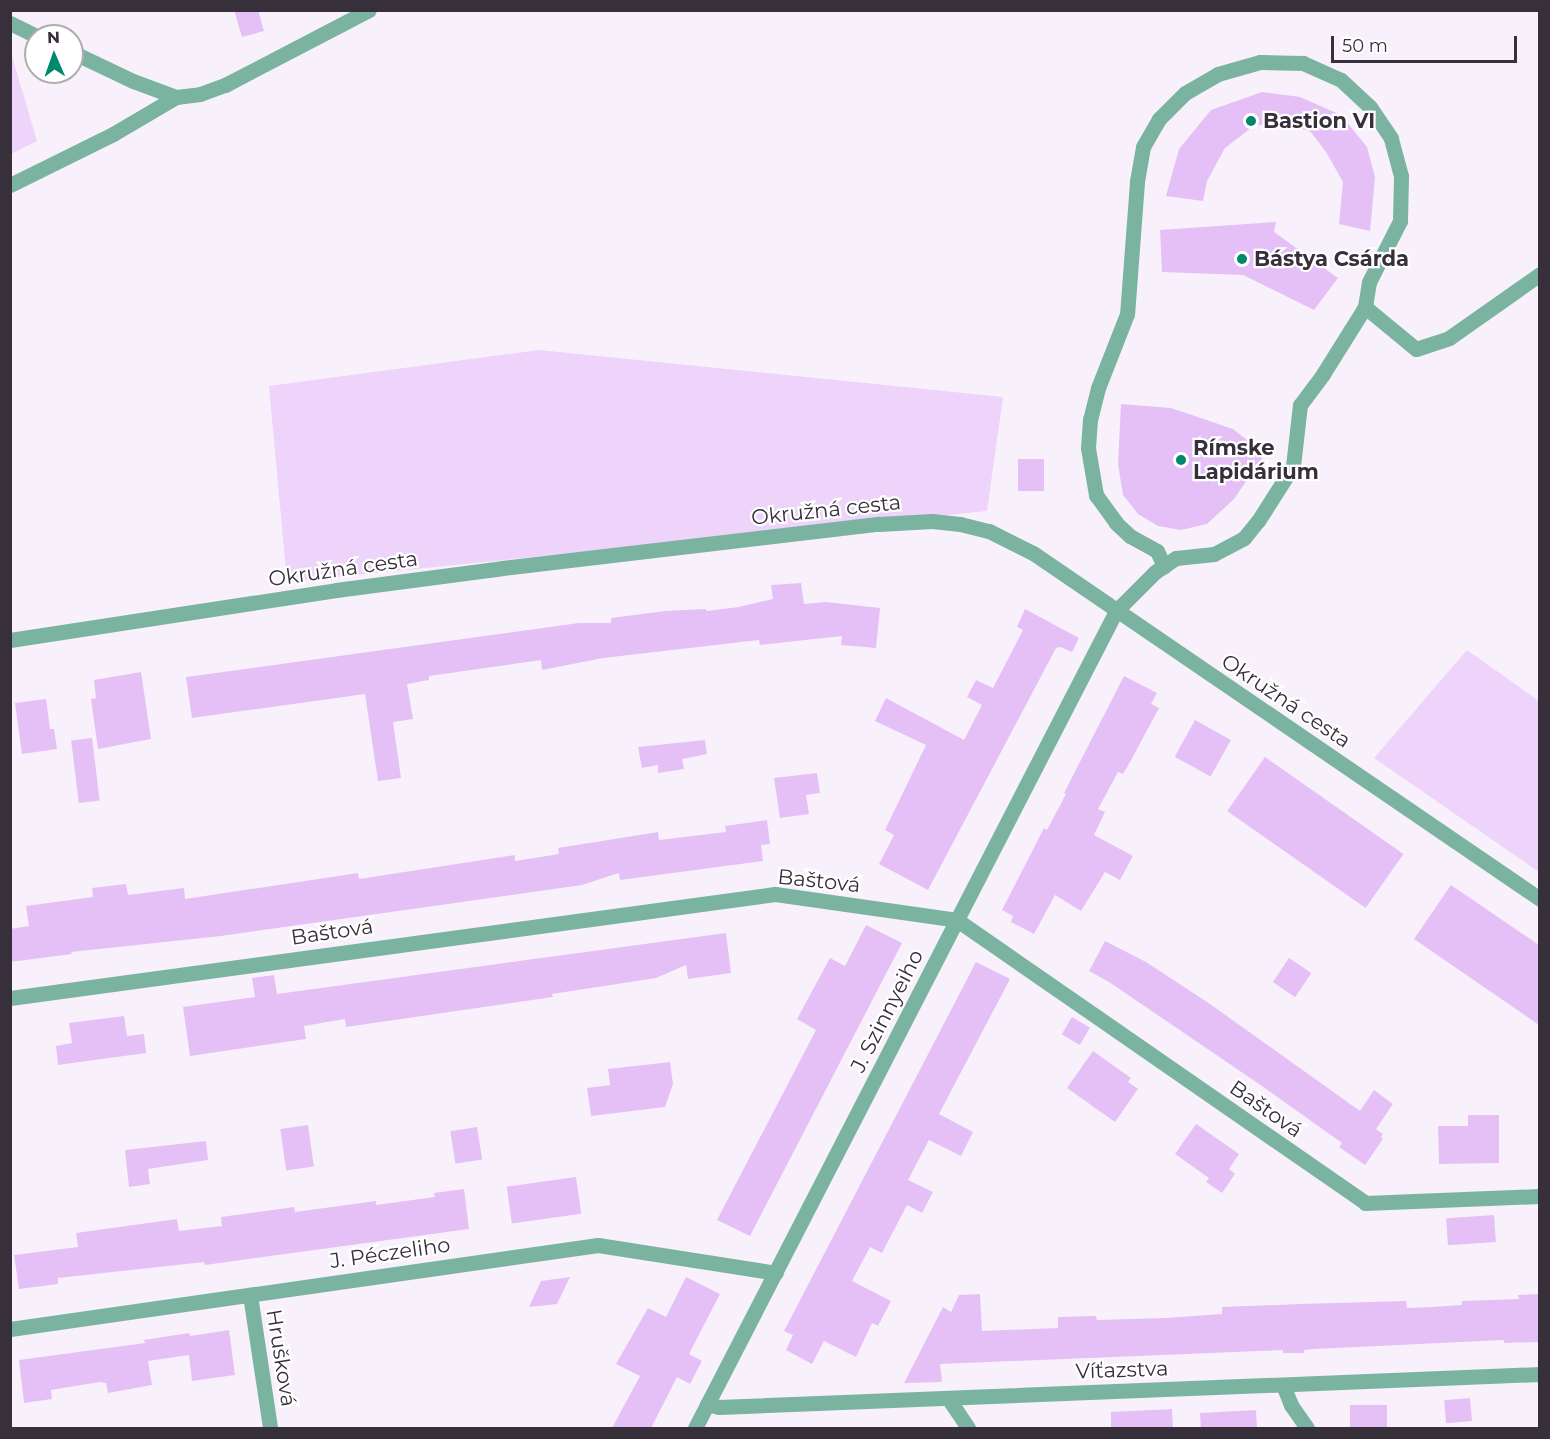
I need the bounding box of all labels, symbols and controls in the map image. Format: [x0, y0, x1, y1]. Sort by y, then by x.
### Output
north arrow [24, 24, 84, 84]
scale bar [1334, 24, 1520, 62]
text: N [47, 28, 60, 47]
text: 50 m [1342, 35, 1388, 57]
place label: Bastion VI [1263, 108, 1375, 134]
marker: Bastion VI [1244, 114, 1258, 128]
place label: Bástya Csárda [1254, 246, 1409, 272]
marker: Bástya Csárda [1235, 252, 1249, 266]
place label: Rímske Lapidárium [1193, 435, 1319, 485]
marker: Rímske Lapidárium [1174, 453, 1188, 467]
street label: Okružná cesta [750, 490, 902, 530]
street label: Okružná cesta [267, 546, 419, 592]
street label: Okružná cesta [1217, 648, 1355, 754]
street label: Baštová [777, 864, 861, 898]
street label: Baštová [289, 914, 375, 950]
street label: J. Szinnyeiho [845, 945, 929, 1077]
street label: Baštová [1225, 1075, 1307, 1143]
street label: J. Péczeliho [328, 1232, 452, 1274]
street label: Hrušková [261, 1308, 301, 1408]
street label: Víťazstva [1075, 1356, 1169, 1384]

